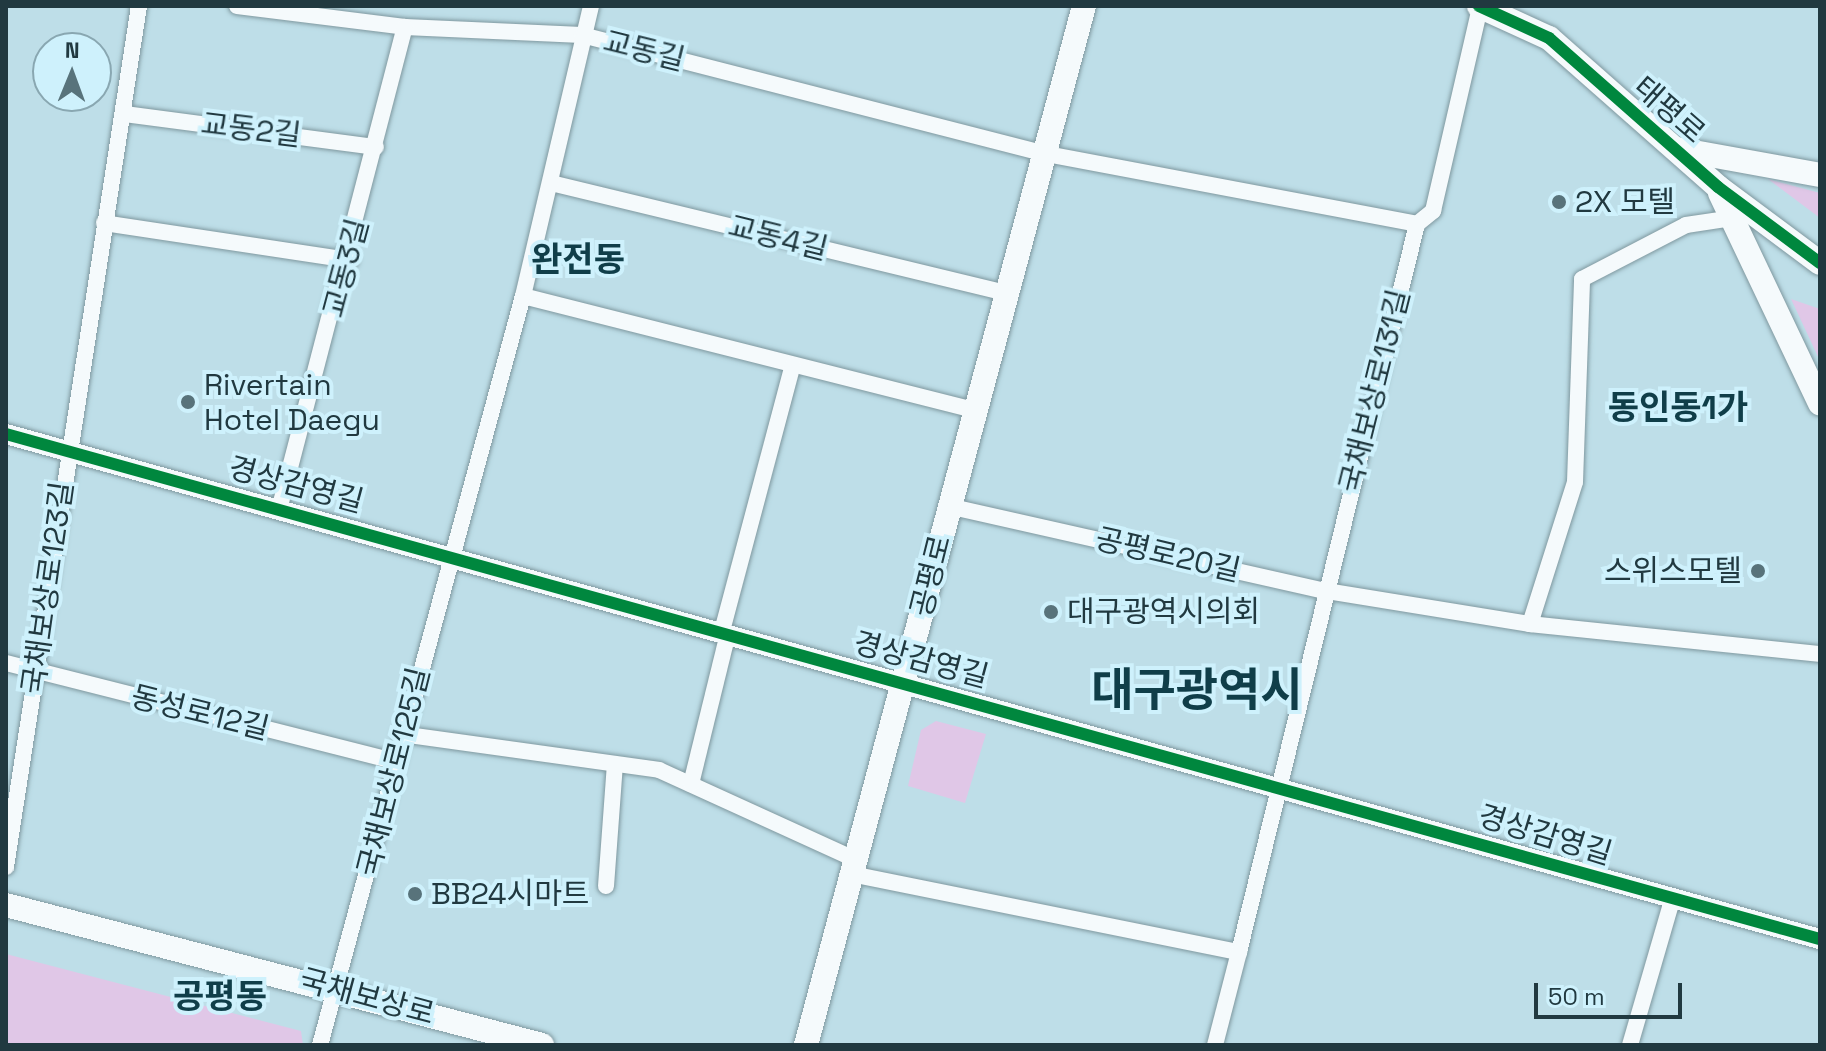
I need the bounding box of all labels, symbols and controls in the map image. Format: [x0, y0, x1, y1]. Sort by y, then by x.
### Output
street label: 교동길 [599, 24, 689, 78]
north arrow [32, 32, 112, 112]
text: N [65, 36, 80, 64]
street label: 태평로 [1626, 69, 1712, 151]
street label: 교동2길 [199, 106, 303, 154]
place label: 2X 모텔 [1575, 184, 1675, 220]
marker: 2X 모텔 [1550, 193, 1568, 211]
street label: 교동4길 [724, 208, 832, 268]
street label: 교동3길 [316, 215, 376, 321]
district label: 완전동 [531, 240, 625, 280]
street label: 국채보상로131길 [1332, 286, 1418, 496]
place label: Rivertain Hotel Daegu [204, 367, 380, 438]
district label: 동인동1가 [1608, 388, 1748, 428]
marker: Rivertain Hotel Daegu [179, 393, 197, 411]
street label: 경상감영길 [225, 450, 367, 520]
street label: 국채보상로123길 [15, 479, 81, 697]
street label: 공평로20길 [1092, 521, 1244, 589]
street label: 공평로 [904, 531, 958, 621]
place label: 스위스모텔 [1604, 553, 1742, 589]
marker: 스위스모텔 [1749, 562, 1767, 580]
place label: 대구광역시의회 [1067, 594, 1260, 630]
marker: 대구광역시의회 [1042, 603, 1060, 621]
street label: 경상감영길 [850, 625, 992, 695]
district label: 대구광역시 [1091, 662, 1303, 718]
street label: 국채보상로125길 [351, 664, 437, 880]
street label: 동성로12길 [127, 678, 273, 748]
street label: 경상감영길 [1474, 798, 1616, 872]
place label: BB24시마트 [431, 876, 589, 912]
marker: BB24시마트 [406, 885, 424, 903]
street label: 국채보상로 [296, 962, 438, 1032]
scale bar [1538, 967, 1686, 1017]
district label: 공평동 [173, 977, 267, 1017]
text: 50 m [1548, 981, 1605, 1012]

